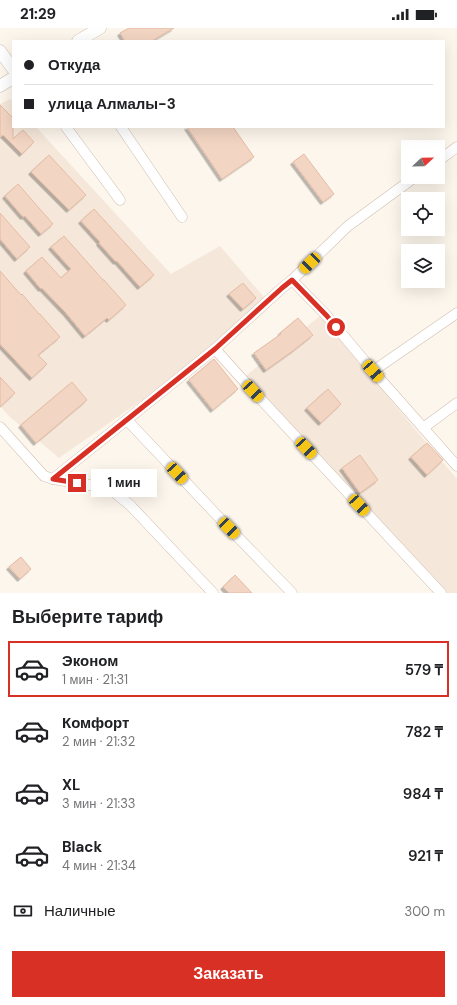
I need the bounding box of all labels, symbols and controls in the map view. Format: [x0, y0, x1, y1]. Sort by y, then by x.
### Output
text: 21:29 [20, 4, 56, 24]
text: Откуда [48, 55, 100, 75]
text: улица Алмалы-3 [48, 94, 176, 114]
north arrow [401, 140, 445, 184]
map controls [401, 140, 445, 288]
button: locate [401, 192, 445, 236]
button: layers [401, 244, 445, 288]
car [297, 250, 323, 276]
route start [327, 318, 345, 336]
car [361, 358, 385, 384]
car [240, 378, 266, 404]
car [293, 435, 319, 461]
car [164, 460, 190, 486]
callout: 1 мин [91, 469, 157, 497]
route end [68, 474, 86, 492]
text: 1 мин [107, 474, 141, 491]
car [346, 492, 372, 518]
car [216, 515, 242, 541]
text: Выберите тариф [12, 605, 163, 629]
icon: car [14, 651, 50, 687]
text: Эконом [62, 651, 118, 671]
text: 579 ₸ [405, 660, 443, 680]
text: 1 мин · 21:31 [62, 671, 128, 688]
icon: car [14, 713, 50, 749]
text: Комфорт [62, 713, 129, 733]
text: 782 ₸ [405, 722, 443, 742]
text: 2 мин · 21:32 [62, 733, 135, 750]
icon: car [14, 775, 50, 811]
text: XL [62, 775, 80, 795]
text: 984 ₸ [403, 784, 443, 804]
text: 3 мин · 21:33 [62, 795, 136, 812]
icon: car [14, 837, 50, 873]
text: Black [62, 837, 102, 857]
text: 921 ₸ [408, 846, 443, 866]
text: 4 мин · 21:34 [62, 857, 136, 874]
icon: cash [12, 900, 34, 922]
text: Наличные [44, 901, 116, 921]
text: 300 m [404, 903, 445, 920]
button: Заказать [12, 951, 445, 997]

